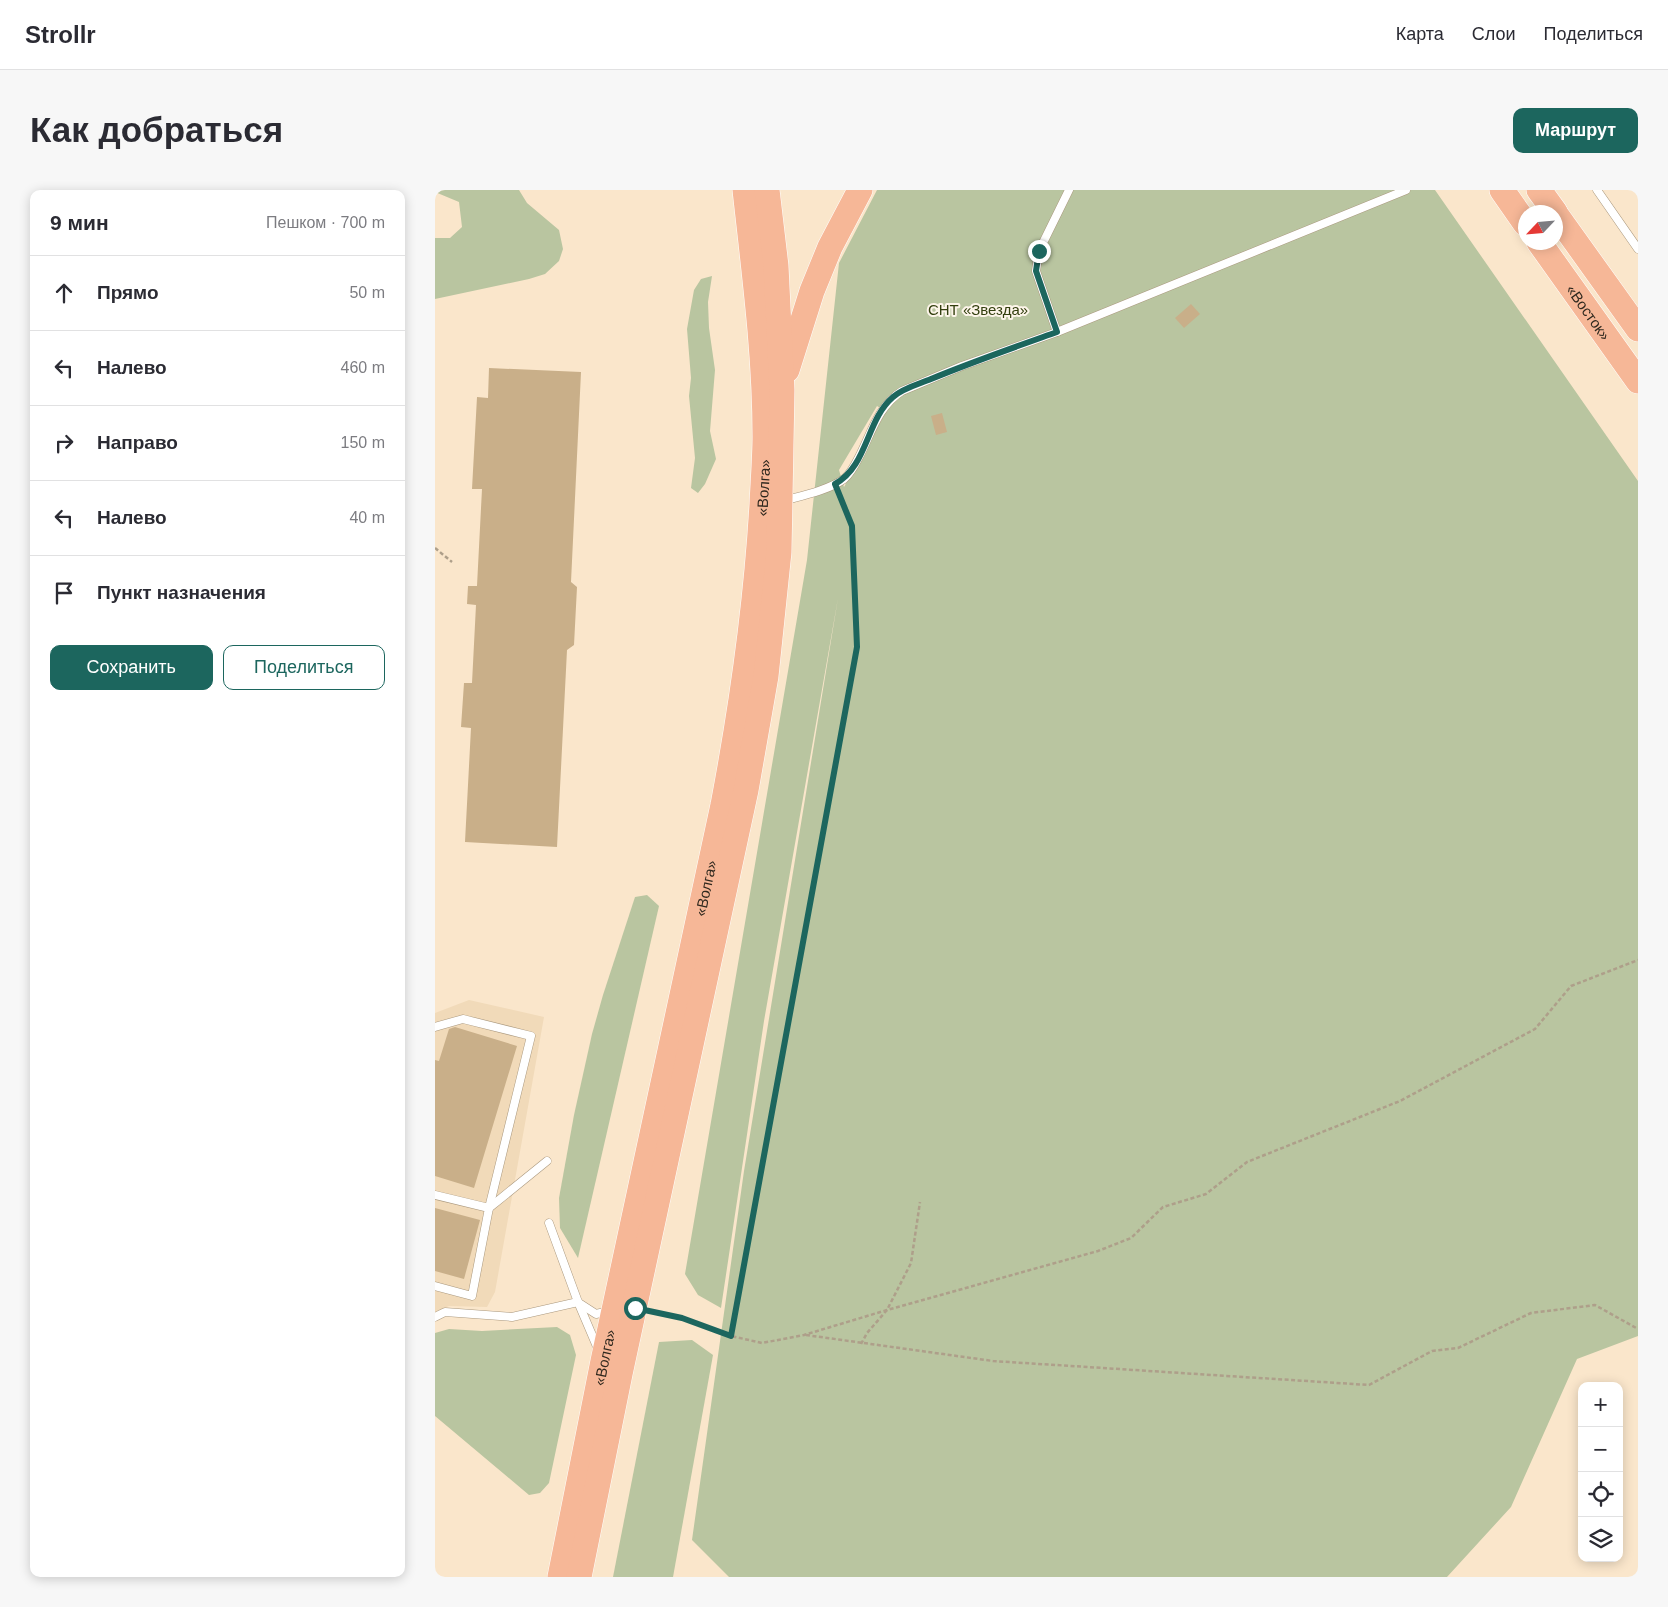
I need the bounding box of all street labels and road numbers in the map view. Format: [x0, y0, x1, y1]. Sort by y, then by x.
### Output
street label: «Восток» [1563, 281, 1614, 343]
street label: «Волга» [753, 459, 773, 517]
street label: «Волга» [691, 858, 719, 918]
street label: «Волга» [590, 1328, 618, 1387]

